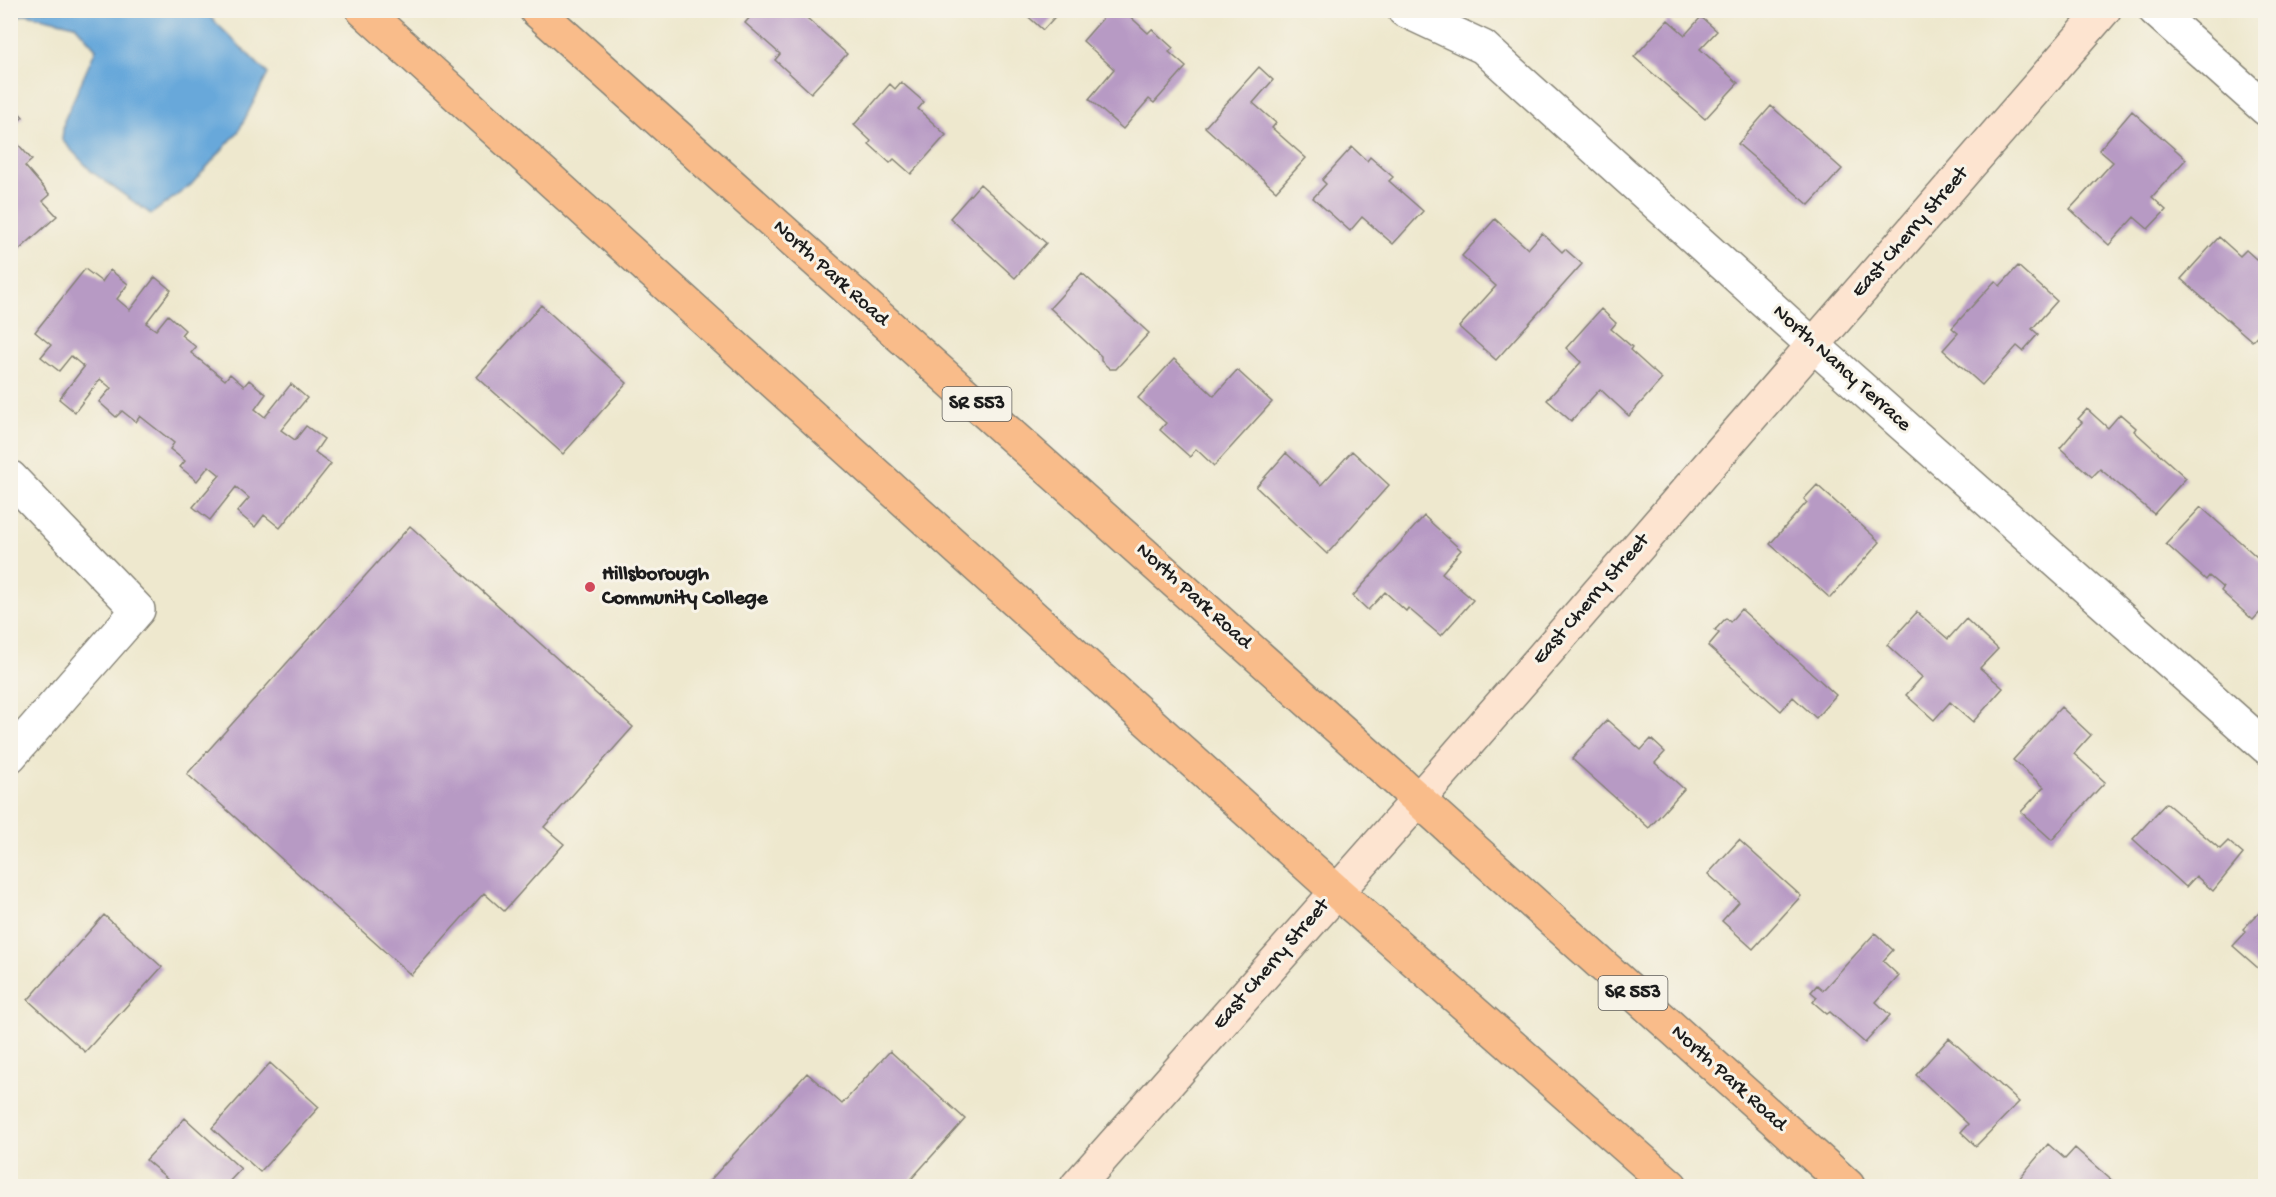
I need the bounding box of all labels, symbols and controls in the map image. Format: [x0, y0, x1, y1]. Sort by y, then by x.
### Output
street label: East Cherry Street [1847, 160, 1976, 304]
street label: North Park Road [767, 215, 895, 334]
street label: North Nancy Terrace [1766, 300, 1916, 439]
road number: SR 553 [942, 387, 1012, 421]
street label: East Cherry Street [1528, 527, 1657, 671]
street label: North Park Road [1130, 538, 1258, 657]
place label: Hillsborough Community College [601, 563, 769, 612]
marker: Hillsborough Community College [583, 580, 597, 594]
street label: East Cherry Street [1208, 892, 1337, 1036]
road number: SR 553 [1598, 976, 1668, 1010]
street label: North Park Road [1665, 1020, 1793, 1139]

